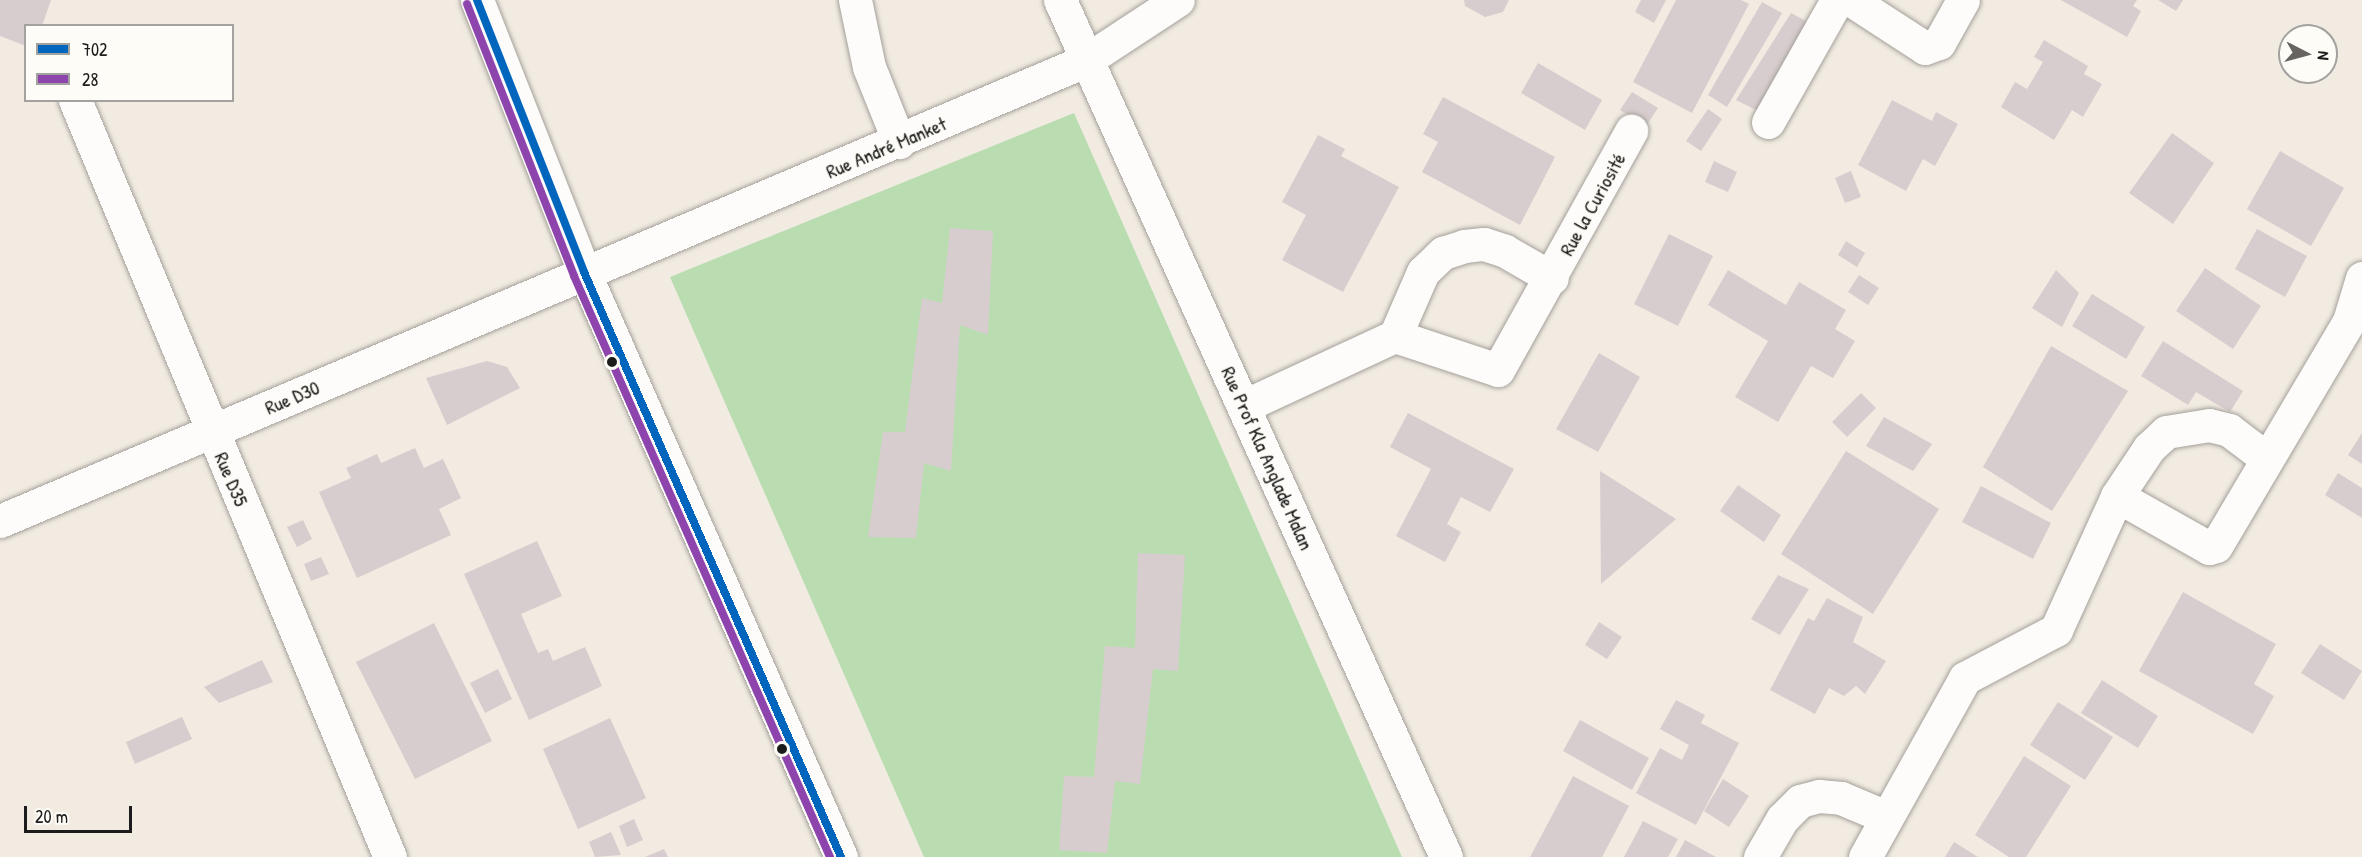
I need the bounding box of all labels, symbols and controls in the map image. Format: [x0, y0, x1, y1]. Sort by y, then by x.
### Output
legend [24, 24, 234, 102]
north arrow [2278, 24, 2338, 84]
text: 702 [82, 37, 107, 62]
text: N [2313, 50, 2335, 61]
text: 28 [82, 67, 98, 92]
street label: Rue André Manket [822, 111, 950, 183]
street label: Rue la Curiosité [1554, 148, 1630, 260]
unlabelled marker [606, 356, 618, 368]
street label: Rue Prof Kla Anglade Malan [1217, 363, 1319, 553]
street label: Rue D30 [261, 375, 323, 419]
street label: Rue D35 [210, 448, 254, 510]
unlabelled marker [776, 743, 788, 755]
scale bar [27, 794, 135, 832]
text: 20 m [35, 804, 68, 829]

